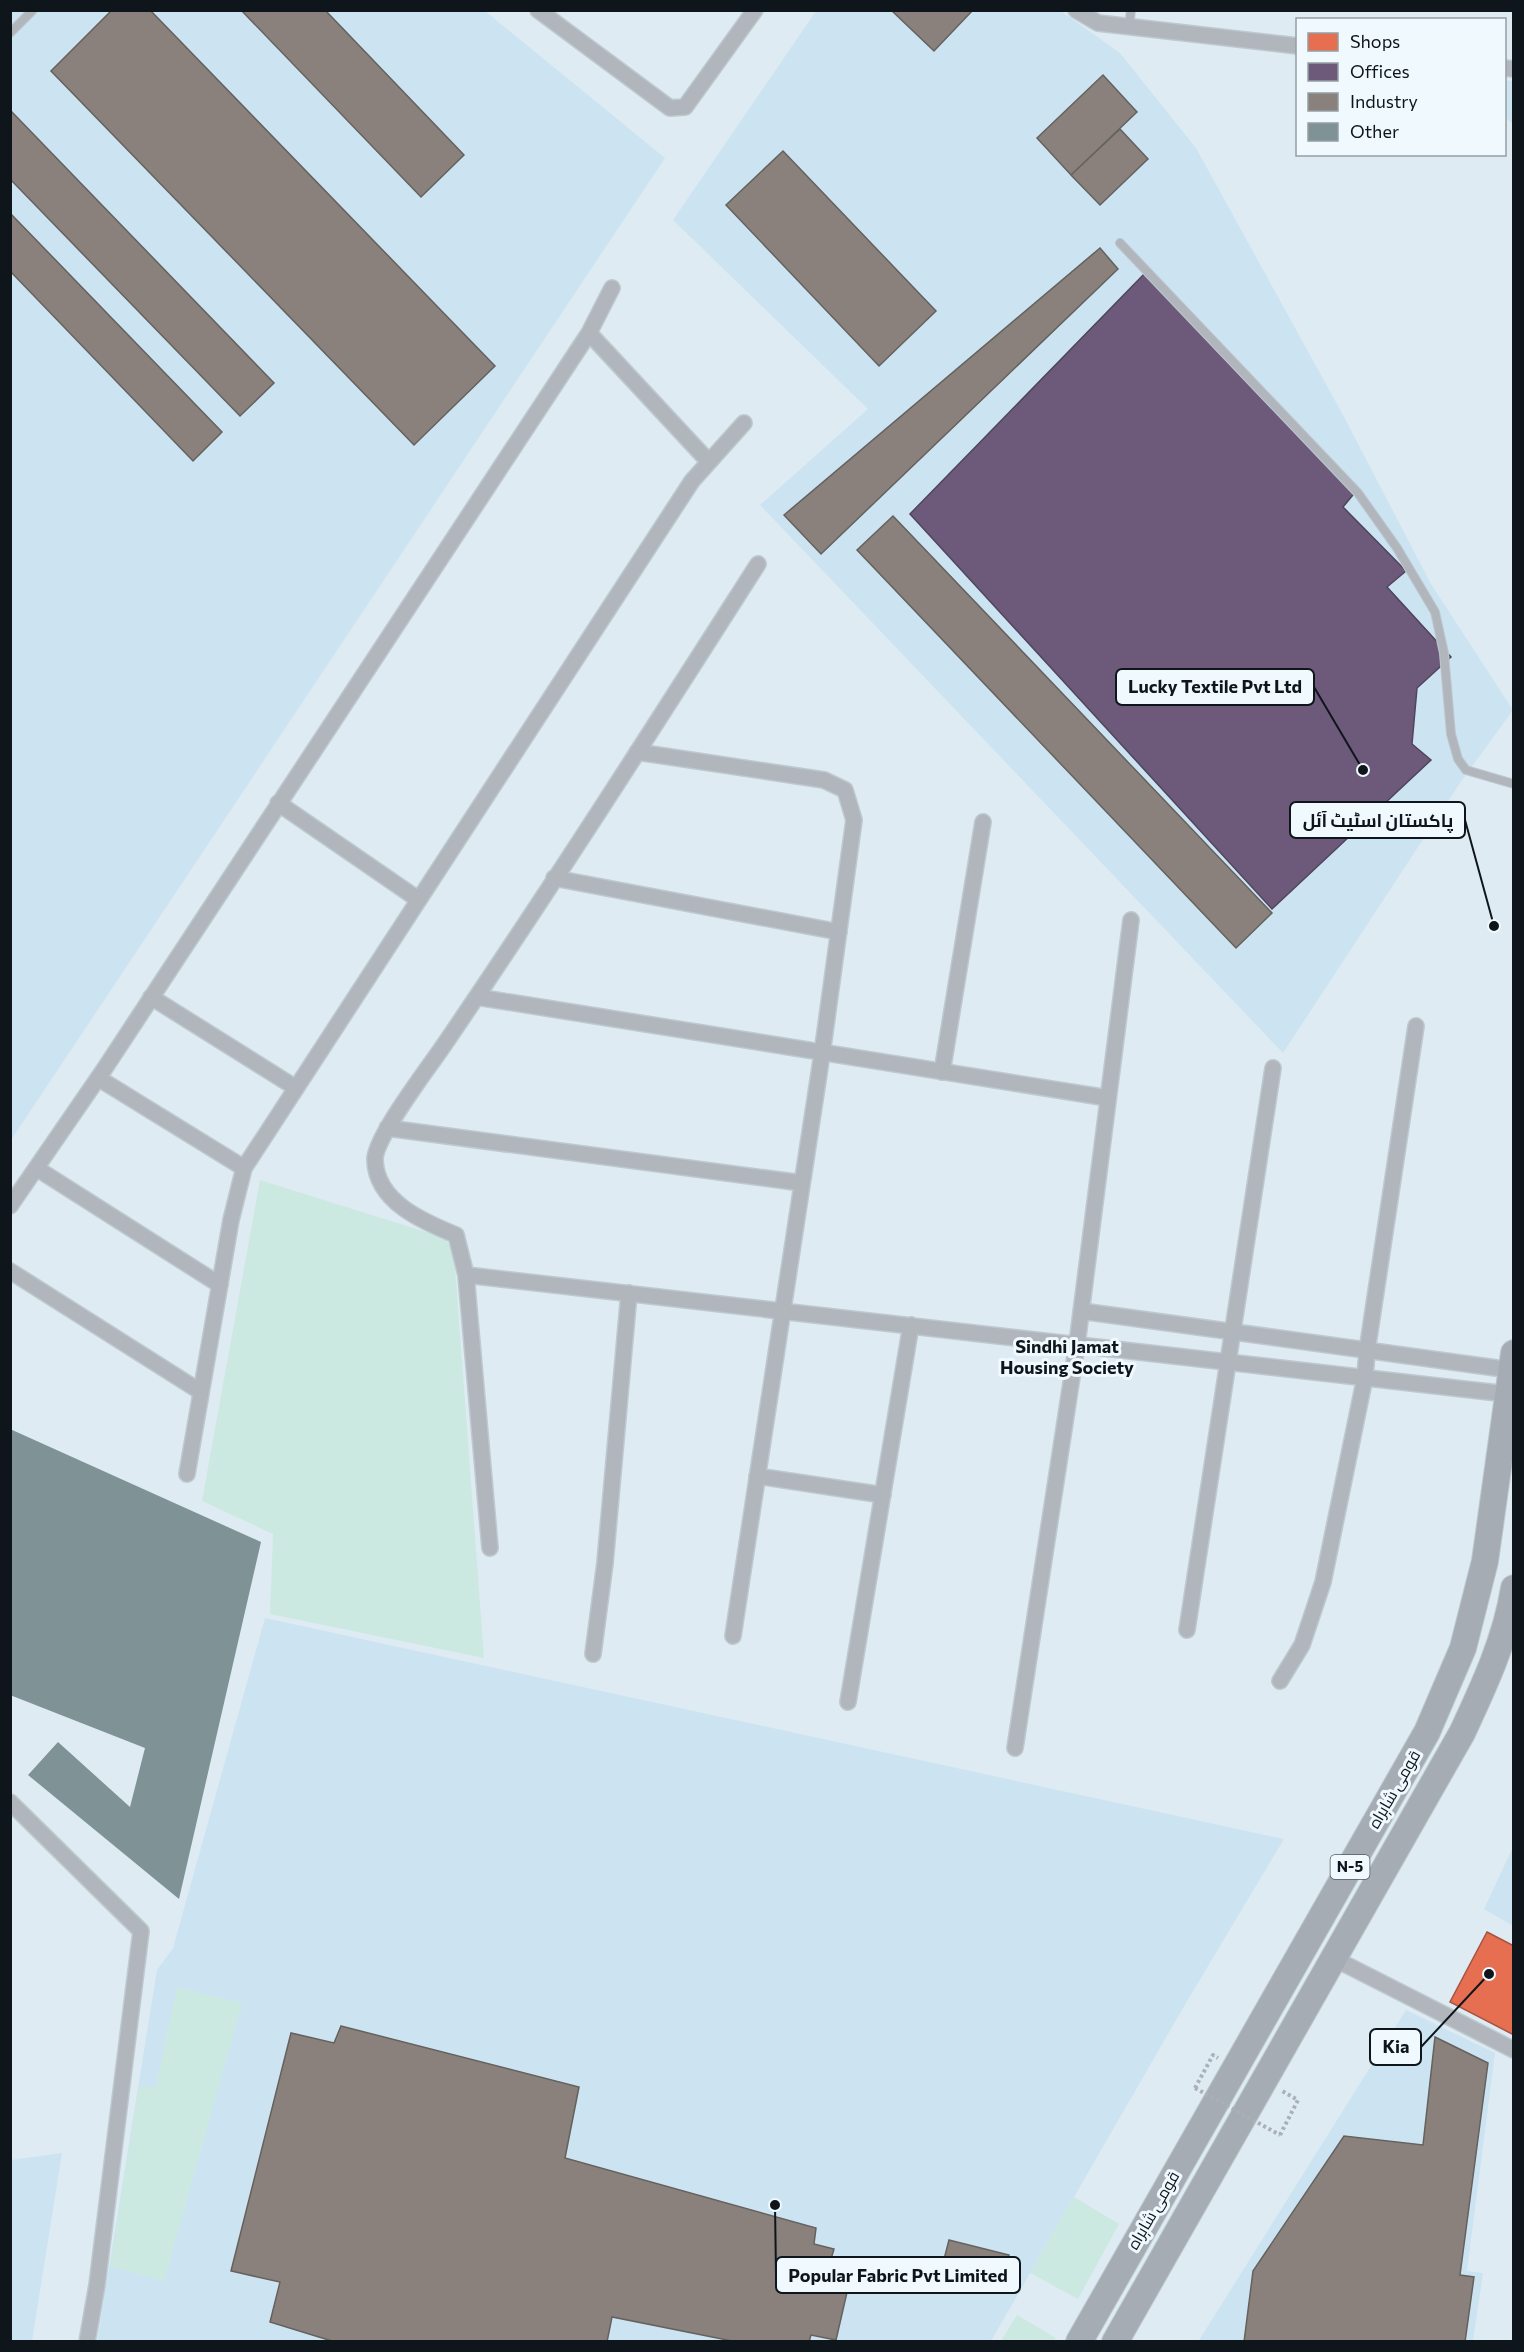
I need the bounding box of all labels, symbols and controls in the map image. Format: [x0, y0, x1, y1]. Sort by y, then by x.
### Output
legend [1296, 18, 1506, 156]
text: Shops [1350, 30, 1400, 52]
text: Offices [1350, 60, 1410, 82]
text: Industry [1350, 90, 1418, 112]
text: Other [1350, 120, 1399, 142]
callout: Lucky Textile Pvt Ltd [1116, 669, 1314, 705]
text: Lucky Textile Pvt Ltd [1128, 675, 1302, 697]
callout: پاکستان اسٹیٹ آئل [1290, 802, 1465, 838]
text: پاکستان اسٹیٹ آئل [1303, 809, 1454, 833]
district label: Sindhi Jamat Housing Society [1000, 1335, 1134, 1378]
street label: قومی شاہراہ [1364, 1746, 1425, 1832]
road number: N-5 [1330, 1855, 1370, 1879]
callout: Kia [1370, 2029, 1421, 2065]
text: Kia [1382, 2035, 1410, 2057]
street label: قومی شاہراہ [1123, 2167, 1184, 2253]
callout: Popular Fabric Pvt Limited [776, 2257, 1020, 2293]
text: Popular Fabric Pvt Limited [788, 2264, 1008, 2286]

